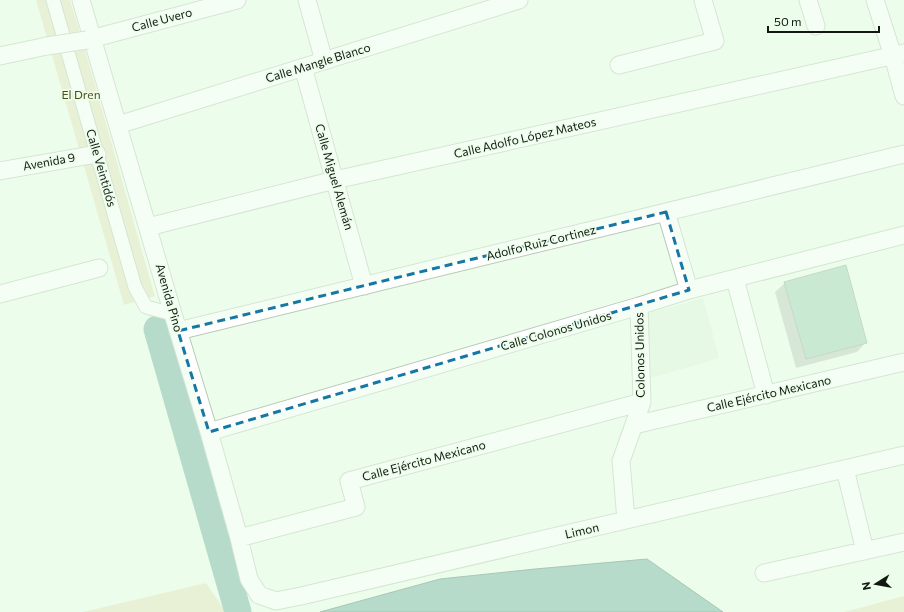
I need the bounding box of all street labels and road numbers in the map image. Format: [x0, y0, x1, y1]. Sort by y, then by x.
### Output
street label: Calle Uvero [130, 4, 194, 34]
street label: Calle Mangle Blanco [264, 39, 372, 85]
street label: Calle Adolfo López Mateos [452, 114, 597, 160]
street label: Calle Miguel Alemán [313, 122, 357, 231]
street label: Calle Veintidós [84, 127, 120, 208]
street label: Avenida 9 [22, 150, 76, 172]
street label: Adolfo Ruiz Cortinez [485, 222, 597, 262]
street label: Avenida Pino [154, 262, 186, 333]
street label: Calle Colonos Unidos [499, 308, 613, 353]
street label: Colonos Unidos [631, 312, 647, 398]
street label: Calle Ejército Mexicano [705, 372, 832, 414]
street label: Calle Ejército Mexicano [361, 437, 487, 483]
street label: Limon [563, 519, 600, 541]

